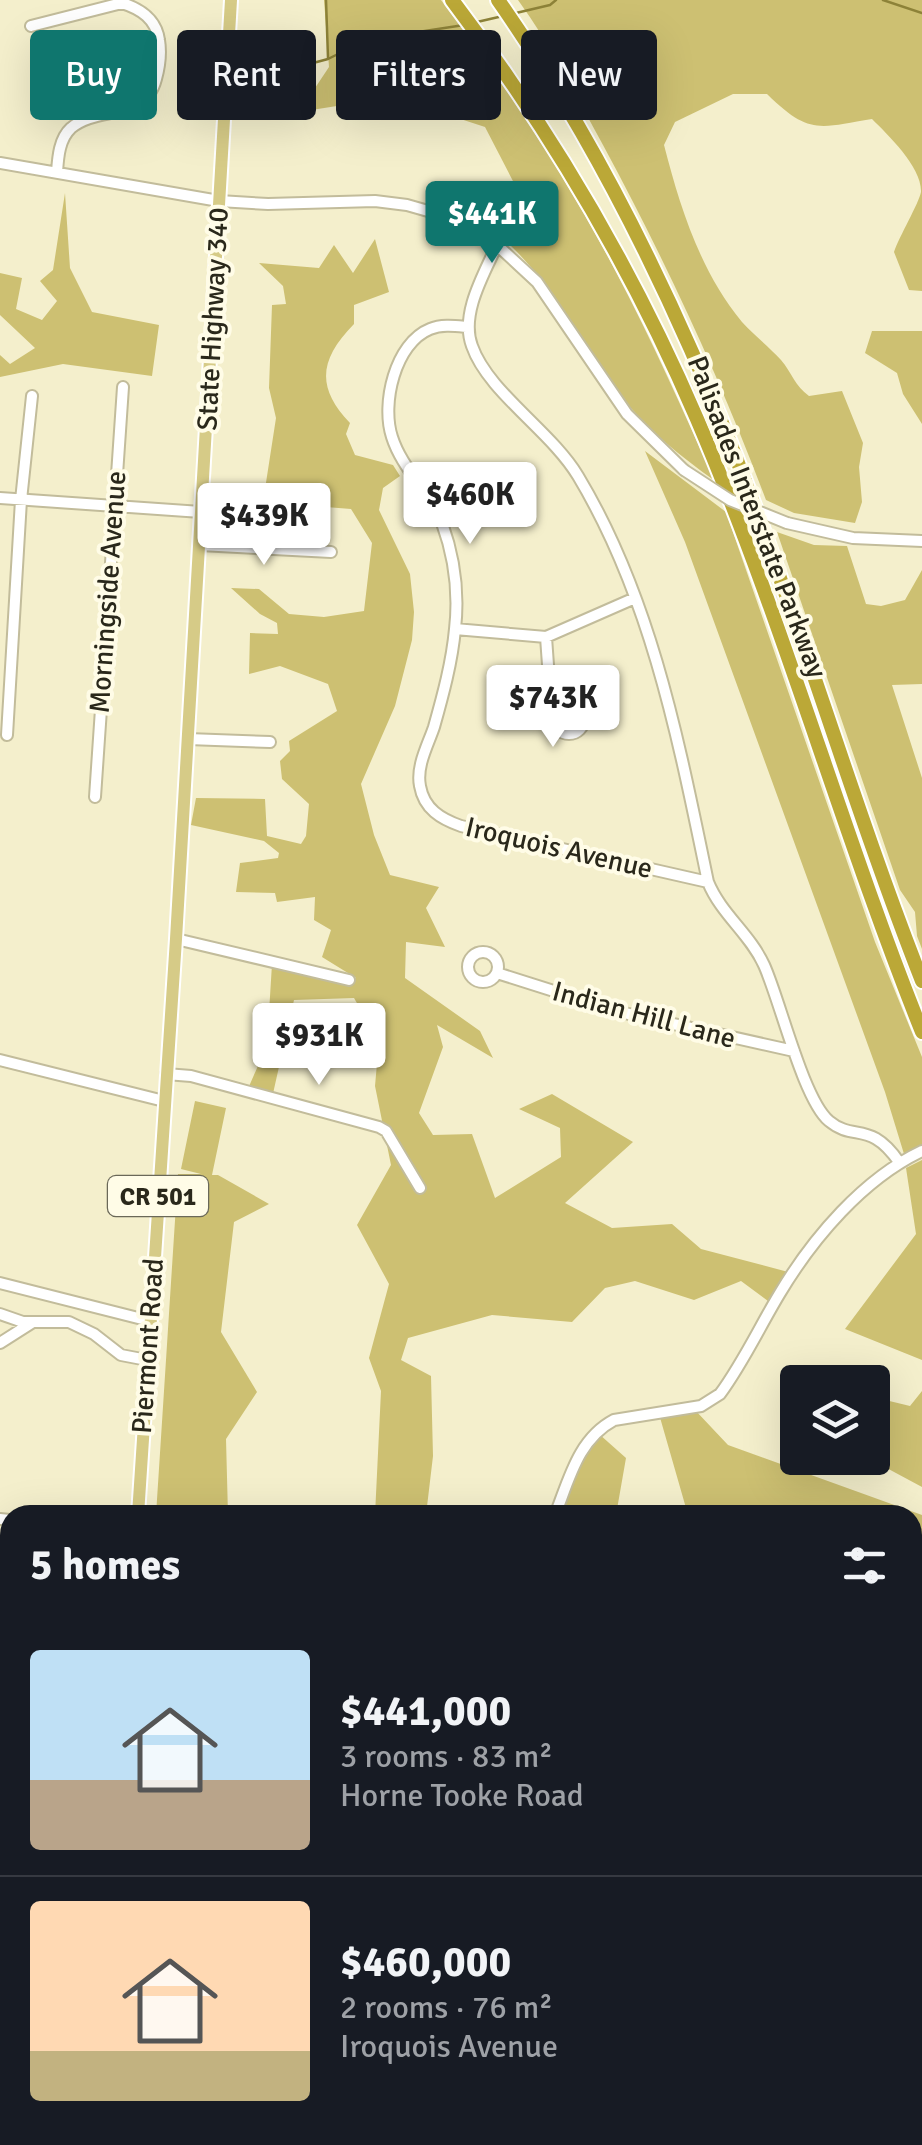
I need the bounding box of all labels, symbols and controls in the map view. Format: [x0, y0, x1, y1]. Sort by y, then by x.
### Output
chip: Buy [30, 30, 157, 120]
chip: Rent [177, 30, 316, 120]
chip: Filters [336, 30, 501, 120]
chip: New [521, 30, 657, 120]
pin: $441K [422, 181, 562, 266]
text: $441K [448, 194, 536, 233]
street label: State Highway 340 [190, 207, 236, 431]
street label: Palisades Interstate Parkway [680, 351, 834, 683]
pin: $460K [400, 462, 540, 547]
street label: Morningside Avenue [83, 470, 133, 714]
text: $460K [426, 475, 514, 514]
pin: $439K [194, 483, 334, 568]
text: $439K [220, 496, 308, 535]
pin: $743K [483, 665, 623, 750]
text: $743K [509, 678, 597, 717]
street label: Iroquois Avenue [462, 810, 656, 886]
street label: Indian Hill Lane [549, 974, 739, 1056]
pin: $931K [249, 1003, 389, 1088]
text: $931K [275, 1016, 363, 1055]
road number: CR 501 [108, 1176, 208, 1216]
street label: Piermont Road [125, 1257, 171, 1435]
map controls [780, 1365, 890, 1475]
button: layers [780, 1365, 890, 1475]
icon: filters [837, 1538, 892, 1593]
text: 5 homes [30, 1540, 180, 1591]
text: $441,000 [340, 1686, 511, 1737]
icon: home [110, 1690, 230, 1810]
text: 3 rooms · 83 m² [340, 1737, 553, 1776]
text: Horne Tooke Road [340, 1776, 584, 1815]
text: $460,000 [340, 1937, 511, 1988]
icon: home [110, 1941, 230, 2061]
text: 2 rooms · 76 m² [340, 1988, 553, 2027]
text: Iroquois Avenue [340, 2027, 558, 2066]

